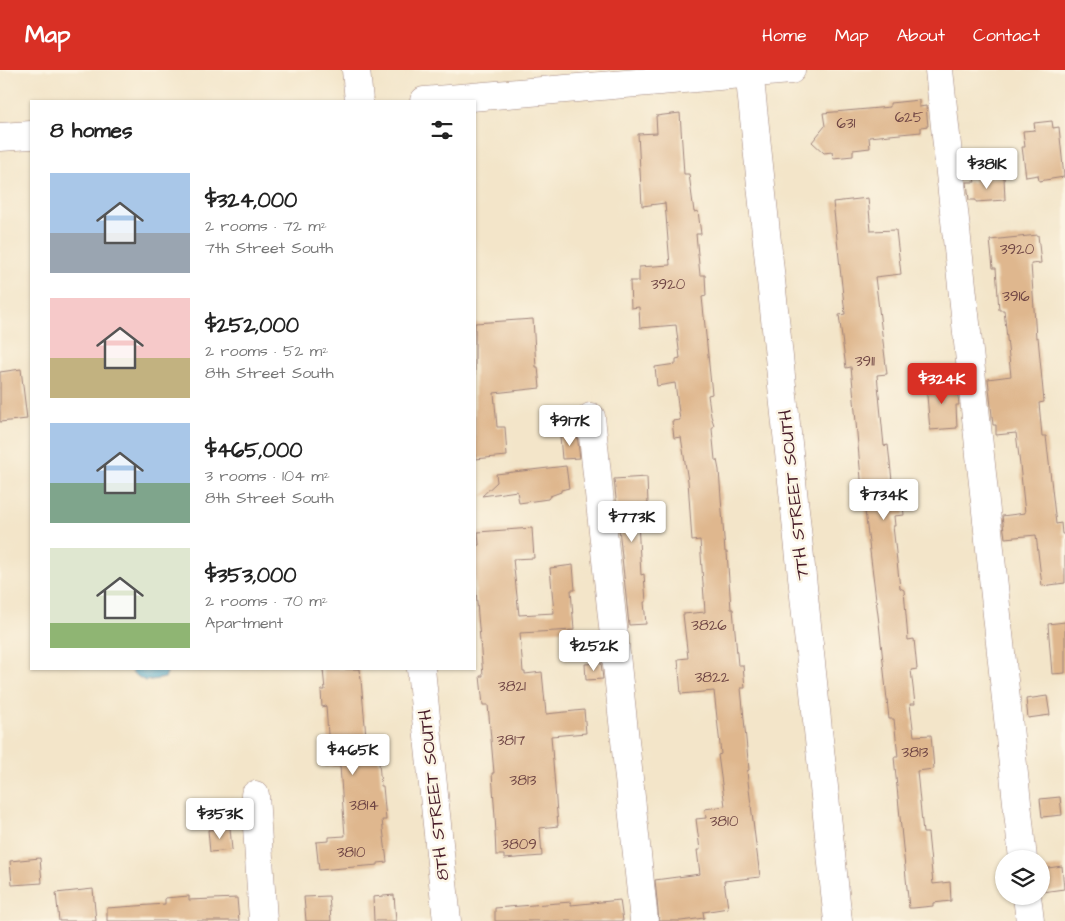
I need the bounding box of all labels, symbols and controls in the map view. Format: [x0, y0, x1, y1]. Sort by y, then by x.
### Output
text: Map [25, 18, 70, 52]
text: Home [762, 23, 807, 48]
text: Map [835, 23, 869, 48]
text: About [897, 23, 945, 48]
text: Contact [973, 23, 1040, 48]
house number: 625 [895, 107, 924, 128]
house number: 631 [837, 113, 856, 134]
text: 8 homes [50, 116, 132, 145]
icon: filters [428, 116, 456, 144]
pin: $381K [952, 148, 1022, 190]
text: $381K [967, 153, 1007, 175]
text: $324,000 [205, 186, 297, 215]
icon: home [90, 193, 150, 253]
text: 2 rooms · 72 m² [205, 215, 327, 237]
text: 7th Street South [205, 237, 333, 259]
house number: 3920 [1000, 239, 1035, 260]
house number: 3920 [651, 274, 686, 295]
house number: 3916 [1002, 286, 1030, 307]
text: $252,000 [205, 311, 299, 340]
icon: home [90, 318, 150, 378]
text: 2 rooms · 52 m² [205, 340, 328, 362]
house number: 3911 [855, 351, 875, 372]
text: 8th Street South [205, 362, 334, 384]
pin: $324K [907, 362, 977, 405]
text: $324K [919, 368, 965, 390]
pin: $917K [535, 404, 605, 447]
street label: 7TH STREET SOUTH [773, 408, 815, 582]
text: $917K [550, 410, 590, 432]
text: $465,000 [205, 436, 303, 465]
icon: home [90, 443, 150, 503]
text: 3 rooms · 104 m² [205, 465, 330, 487]
pin: $734K [849, 478, 919, 521]
text: $734K [860, 484, 908, 506]
text: 8th Street South [205, 487, 334, 509]
pin: $773K [597, 500, 667, 543]
text: $773K [609, 506, 655, 528]
text: $353,000 [205, 561, 296, 590]
icon: home [90, 568, 150, 628]
text: 2 rooms · 70 m² [205, 590, 328, 612]
text: Apartment [205, 612, 283, 634]
house number: 3826 [691, 615, 727, 636]
pin: $252K [559, 630, 629, 672]
text: $252K [570, 635, 618, 657]
house number: 3822 [695, 667, 730, 688]
house number: 3821 [498, 676, 526, 697]
street label: 8TH STREET SOUTH [413, 708, 455, 882]
house number: 3817 [497, 730, 525, 751]
pin: $465K [318, 734, 388, 776]
text: $465K [328, 739, 378, 761]
house number: 3813 [902, 742, 929, 763]
house number: 3813 [510, 770, 537, 791]
house number: 3814 [349, 795, 379, 816]
pin: $353K [185, 798, 255, 840]
text: $353K [197, 803, 243, 825]
house number: 3810 [710, 811, 739, 832]
house number: 3809 [501, 834, 537, 855]
house number: 3810 [337, 842, 366, 863]
map controls [995, 850, 1050, 905]
button: layers [995, 850, 1050, 905]

